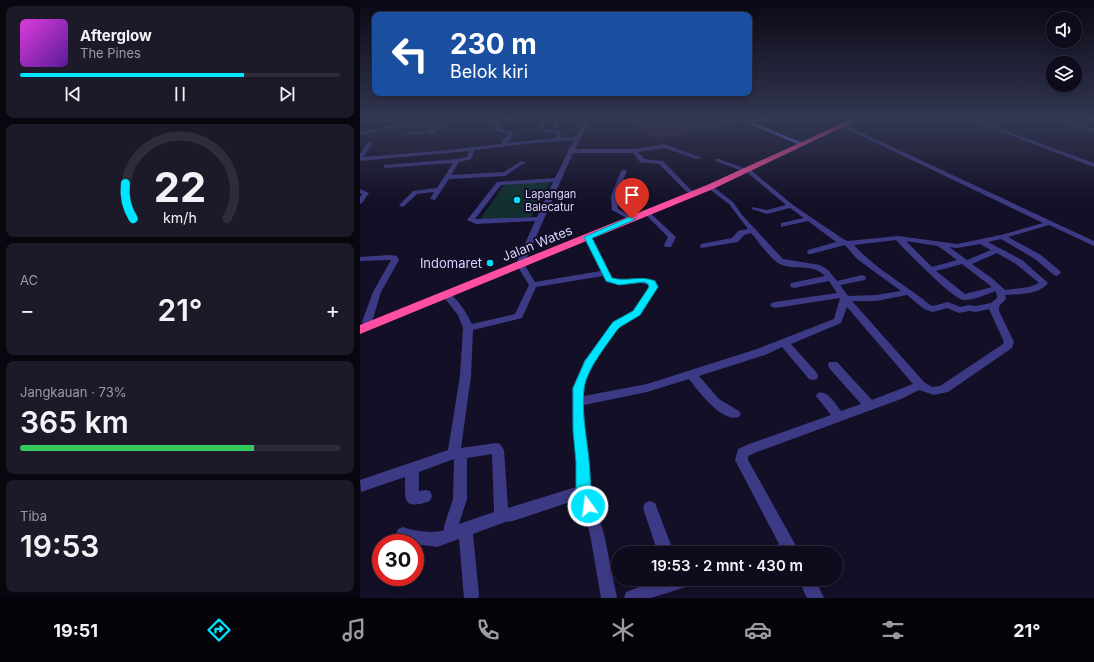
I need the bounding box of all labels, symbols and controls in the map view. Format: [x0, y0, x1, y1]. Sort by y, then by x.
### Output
map controls [1046, 12, 1082, 92]
button: sound [1046, 12, 1082, 48]
text: Afterglow [80, 26, 152, 45]
text: 230 m [450, 27, 537, 61]
icon: left [384, 28, 436, 80]
text: The Pines [80, 45, 141, 61]
button: layers [1046, 56, 1082, 92]
text: Belok kiri [450, 61, 528, 82]
icon: previous [62, 83, 84, 105]
icon: pause [169, 83, 191, 105]
icon: next [276, 83, 298, 105]
text: 22 [154, 161, 206, 211]
pin [615, 178, 649, 219]
icon: arrive [621, 184, 643, 206]
place label: Lapangan Balecatur [525, 187, 576, 214]
marker: Lapangan Balecatur [512, 195, 522, 205]
text: km/h [163, 208, 197, 225]
street label: Jalan Wates [499, 222, 575, 264]
place label: Indomaret [420, 255, 482, 271]
marker: Indomaret [485, 258, 495, 268]
text: AC [20, 272, 38, 288]
text: 21° [157, 292, 203, 328]
text: − [20, 297, 35, 323]
text: + [325, 297, 340, 323]
text: Jangkauan · 73% [20, 384, 126, 400]
text: 365 km [20, 404, 129, 440]
position arrow [567, 485, 609, 527]
text: Tiba [20, 508, 47, 524]
text: 19:53 [20, 528, 99, 564]
speed limit sign: 30 [372, 534, 424, 586]
text: 19:53 · 2 mnt · 430 m [651, 556, 803, 575]
icon: directions [205, 616, 233, 644]
icon: music [340, 616, 368, 644]
icon: phone [474, 616, 502, 644]
icon: climate [609, 616, 637, 644]
icon: car [744, 616, 772, 644]
icon: filters [879, 616, 907, 644]
text: 19:51 [53, 620, 98, 641]
text: 21° [1013, 620, 1041, 641]

